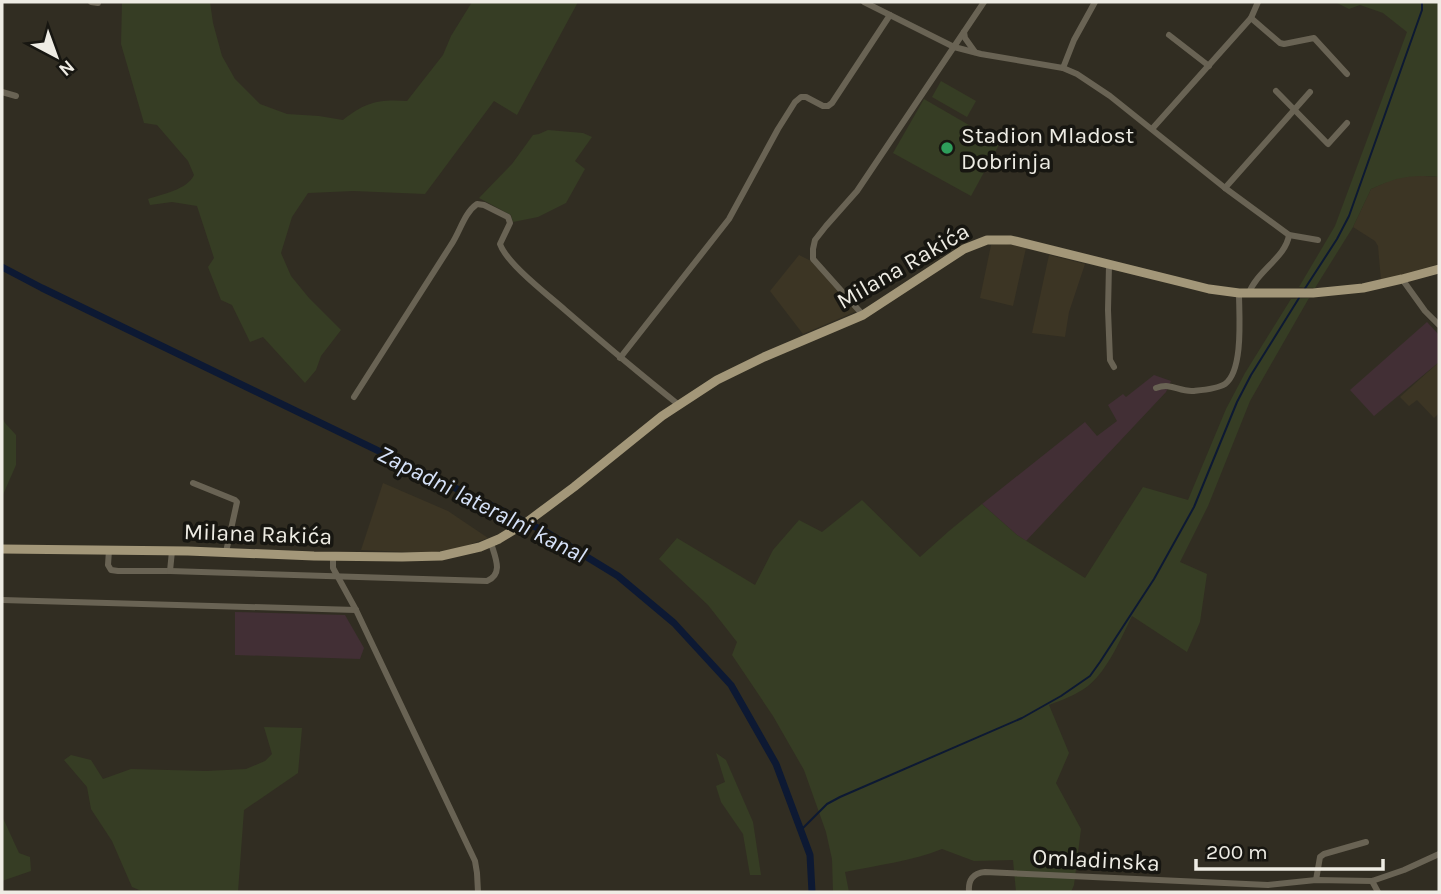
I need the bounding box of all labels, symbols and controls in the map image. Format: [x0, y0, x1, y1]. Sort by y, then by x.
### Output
north arrow [21, 21, 91, 91]
text: N [54, 55, 79, 81]
place label: Stadion Mladost Dobrinja [961, 122, 1134, 175]
marker: Stadion Mladost Dobrinja [939, 140, 955, 156]
street label: Milana Rakića [832, 217, 974, 315]
water label: Zapadni lateralni kanal [373, 439, 591, 569]
street label: Milana Rakića [183, 518, 333, 550]
scale bar [1196, 828, 1383, 872]
text: 200 m [1206, 840, 1268, 864]
street label: Omladinska [1032, 843, 1160, 877]

